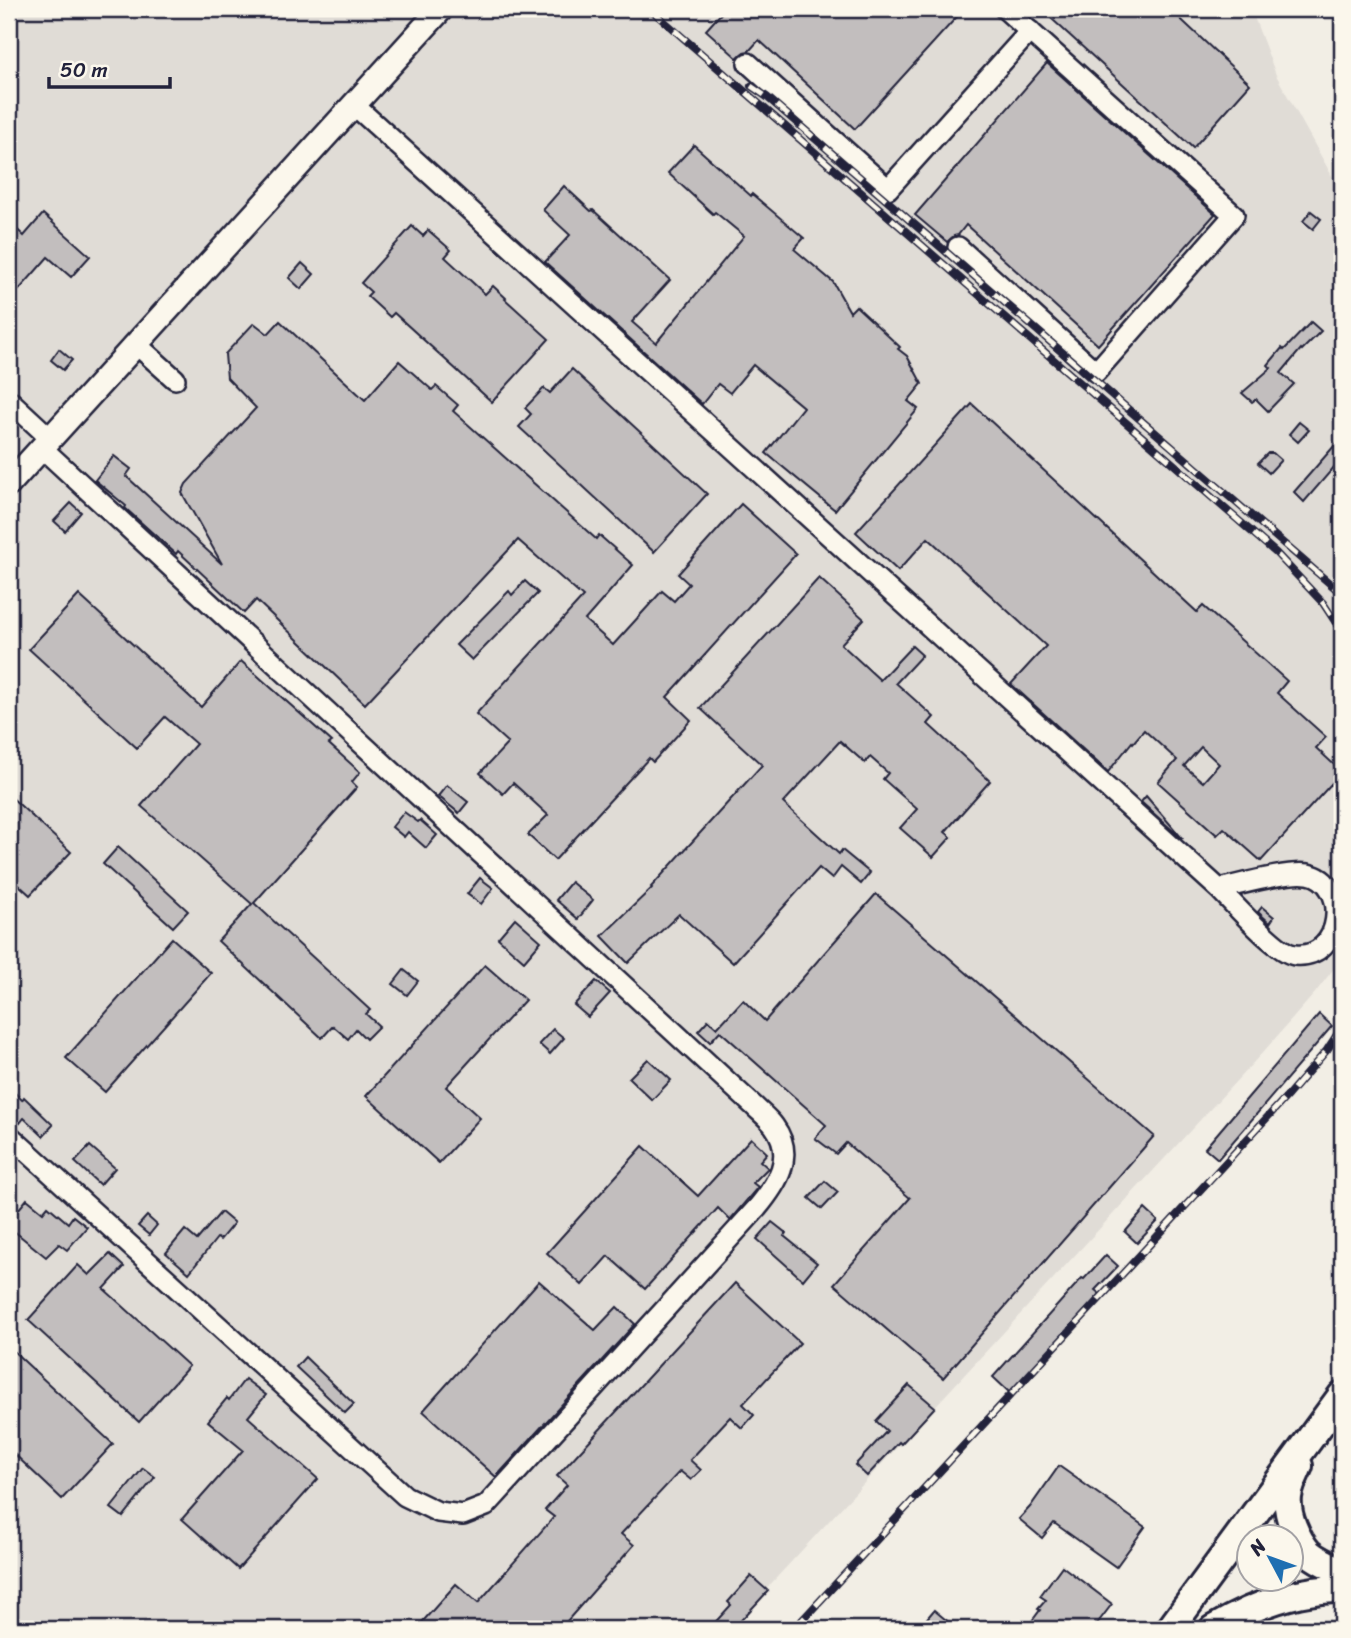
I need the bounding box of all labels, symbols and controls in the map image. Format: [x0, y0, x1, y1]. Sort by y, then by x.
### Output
scale bar [49, 46, 170, 90]
text: 50 m [60, 51, 108, 89]
north arrow [1236, 1522, 1306, 1592]
text: N [1240, 1531, 1275, 1564]

